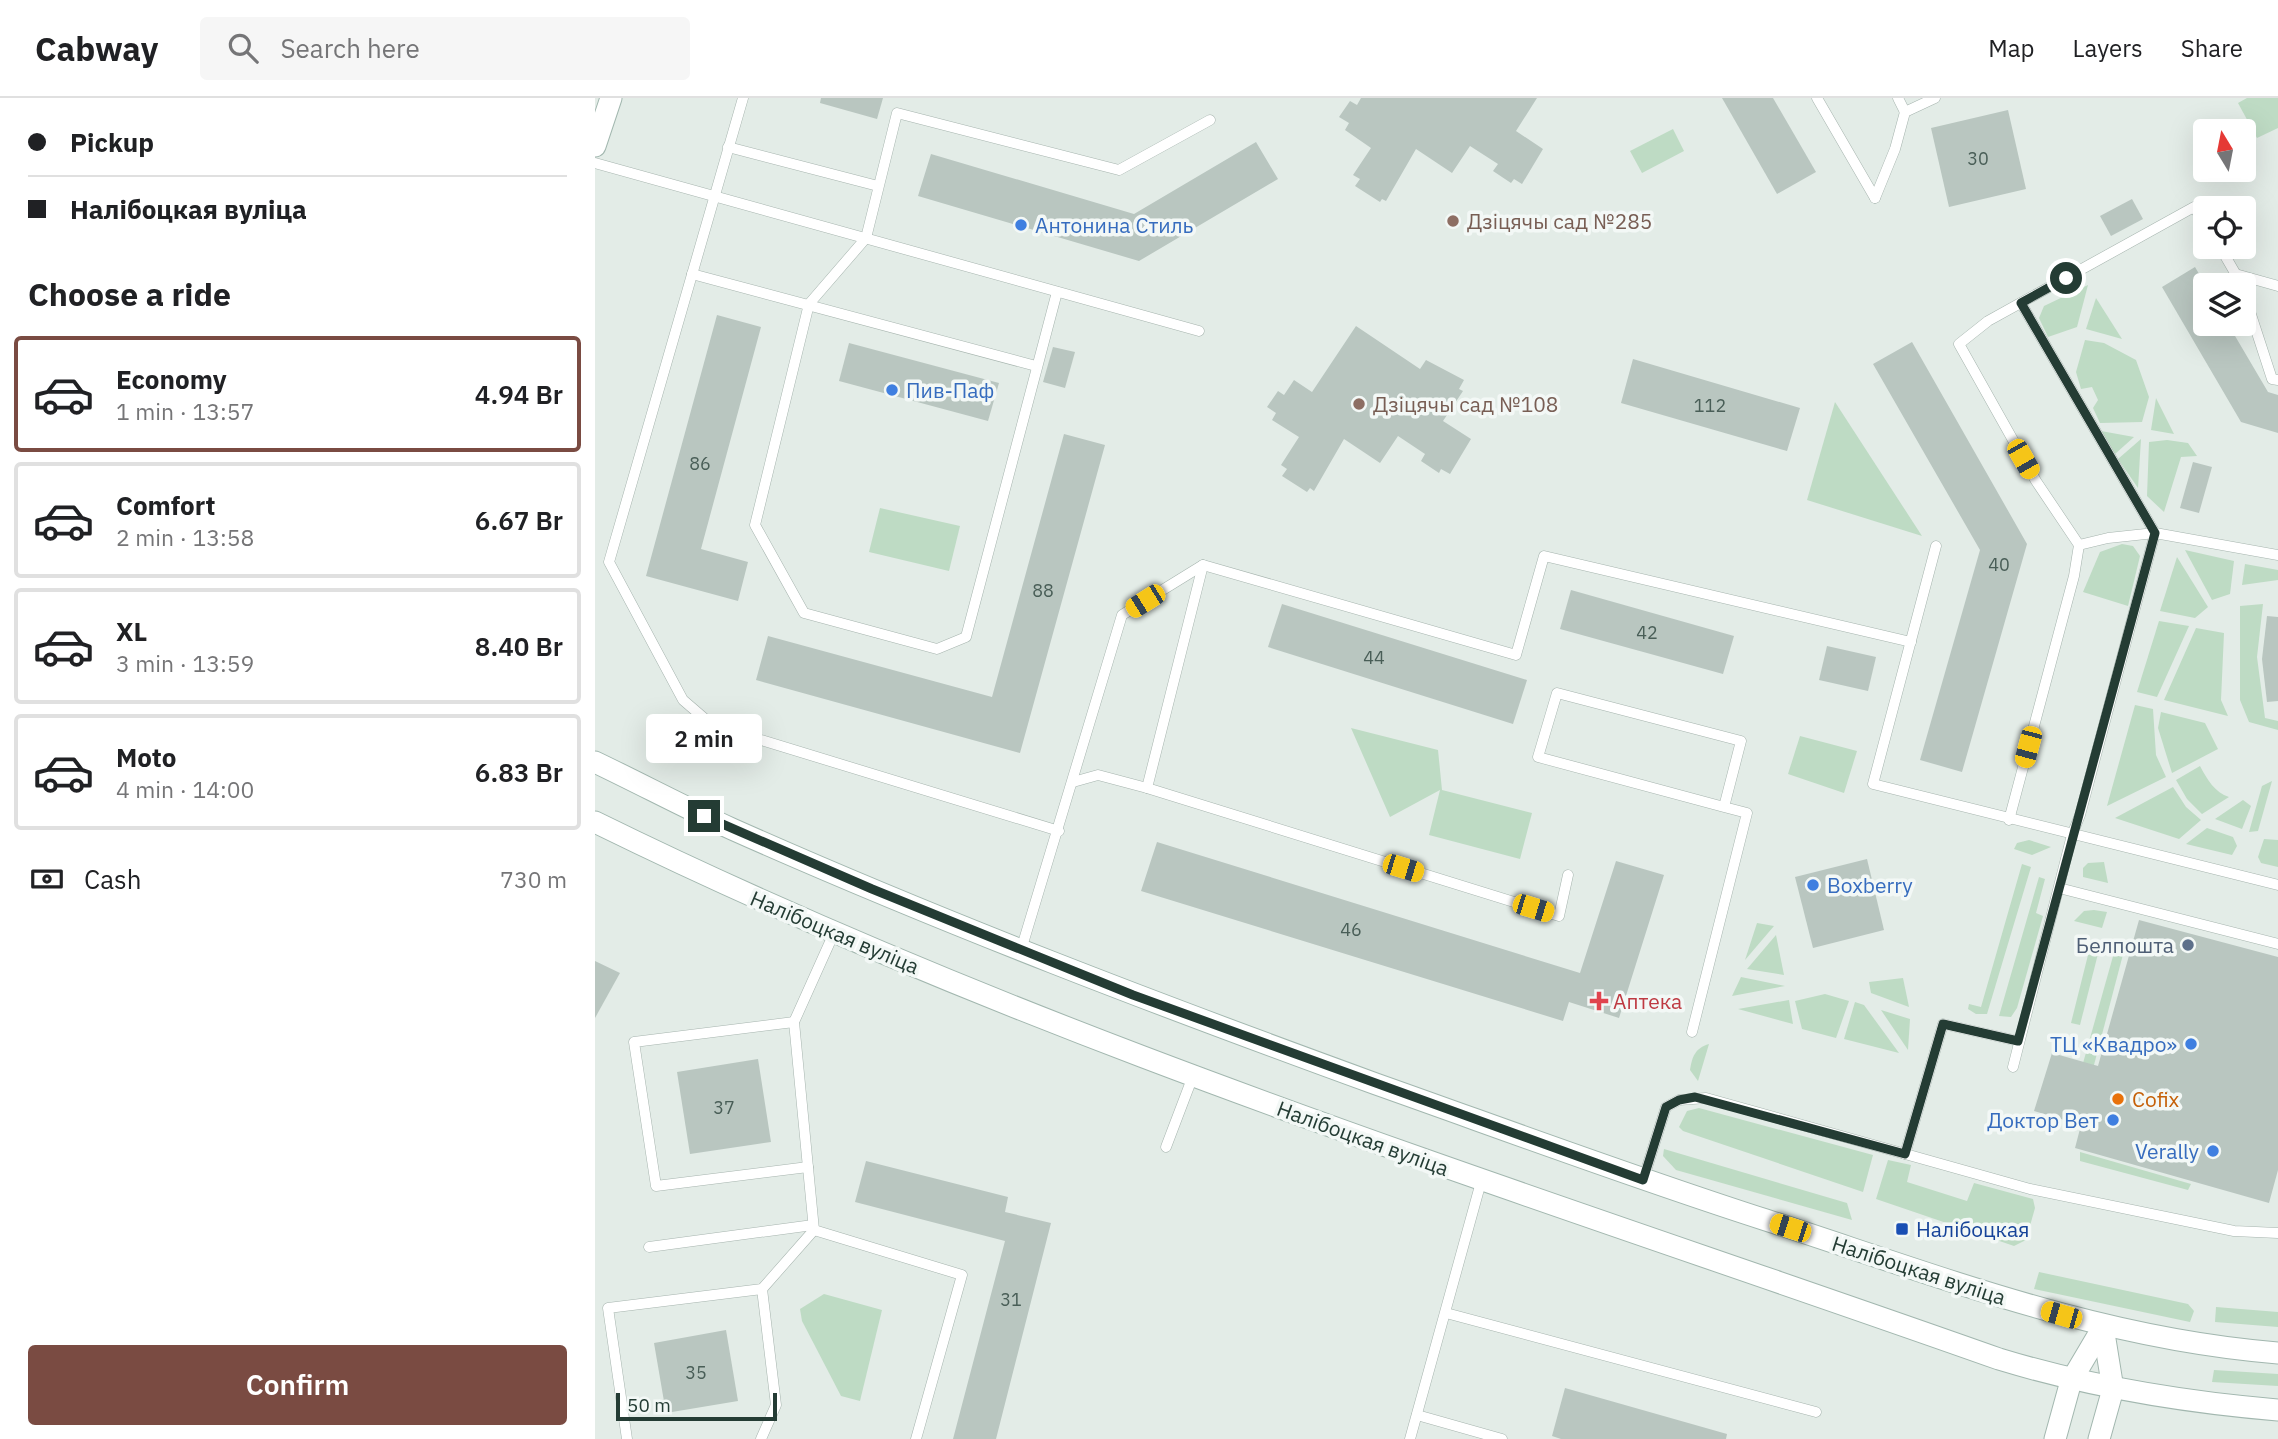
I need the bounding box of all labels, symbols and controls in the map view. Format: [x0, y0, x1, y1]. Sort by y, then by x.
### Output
search box [200, 17, 690, 80]
text: Cabway [35, 27, 158, 70]
icon: search [224, 29, 262, 67]
text: Search here [280, 31, 420, 65]
text: Map [1988, 32, 2035, 64]
text: Layers [2073, 32, 2143, 64]
text: Share [2181, 32, 2243, 64]
north arrow [2193, 119, 2256, 182]
map controls [2193, 119, 2256, 336]
text: Pickup [70, 125, 154, 159]
house number: 30 [1967, 147, 1989, 170]
text: Налібоцкая вуліца [70, 192, 307, 226]
button: locate [2193, 196, 2256, 259]
place label: Дзіцячы сад №285 [1467, 207, 1652, 235]
place label: Антонина Стиль [1035, 211, 1194, 239]
marker: Дзіцячы сад №285 [1445, 213, 1461, 229]
marker: Антонина Стиль [1013, 217, 1029, 233]
route start [2050, 262, 2082, 294]
text: Choose a ride [28, 273, 231, 315]
button: layers [2193, 273, 2256, 336]
text: Economy [116, 362, 227, 396]
icon: car [32, 363, 95, 426]
place label: Пив-Паф [906, 376, 994, 404]
text: 4.94 Br [475, 377, 563, 411]
marker: Пив-Паф [884, 382, 900, 398]
place label: Дзіцячы сад №108 [1373, 390, 1558, 418]
house number: 112 [1694, 394, 1726, 417]
text: 1 min · 13:57 [116, 396, 254, 426]
marker: Дзіцячы сад №108 [1351, 396, 1367, 412]
car [2004, 436, 2043, 482]
house number: 86 [689, 452, 711, 475]
text: Comfort [116, 488, 215, 522]
icon: car [32, 489, 95, 552]
text: 6.67 Br [475, 503, 563, 537]
text: 2 min · 13:58 [116, 522, 254, 552]
house number: 40 [1988, 553, 2010, 576]
house number: 88 [1032, 579, 1054, 602]
car [1122, 581, 1169, 621]
text: XL [116, 614, 147, 648]
icon: car [32, 615, 95, 678]
house number: 42 [1636, 621, 1658, 644]
text: 8.40 Br [475, 629, 563, 663]
house number: 44 [1363, 646, 1385, 669]
text: 3 min · 13:59 [116, 648, 254, 678]
callout: 2 min [646, 714, 762, 764]
text: 2 min [674, 723, 734, 753]
car [2013, 724, 2044, 770]
text: Moto [116, 740, 176, 774]
icon: car [32, 741, 95, 804]
text: 6.83 Br [475, 755, 563, 789]
text: 4 min · 14:00 [116, 774, 254, 804]
route end [688, 800, 720, 832]
car [1380, 852, 1427, 884]
icon: cash [28, 860, 66, 898]
text: Cash [84, 862, 141, 896]
text: 730 m [500, 864, 567, 894]
place label: Boxberry [1827, 871, 1913, 899]
marker: Boxberry [1805, 877, 1821, 893]
street label: Налібоцкая вуліца [746, 884, 924, 980]
car [1510, 892, 1557, 924]
house number: 46 [1340, 918, 1362, 941]
place label: Белпошта [2076, 931, 2174, 959]
marker: Белпошта [2180, 937, 2196, 953]
place label: Аптека [1613, 987, 1682, 1015]
marker: Аптека [1591, 993, 1607, 1009]
place label: ТЦ «Квадро» [2050, 1030, 2177, 1058]
marker: ТЦ «Квадро» [2183, 1036, 2199, 1052]
place label: Cofix [2132, 1085, 2180, 1113]
marker: Cofix [2110, 1091, 2126, 1107]
street label: Налібоцкая вуліца [1273, 1094, 1453, 1182]
house number: 37 [713, 1096, 735, 1119]
place label: Доктор Вет [1987, 1106, 2099, 1134]
marker: Доктор Вет [2105, 1112, 2121, 1128]
place label: Verally [2135, 1137, 2200, 1165]
marker: Verally [2205, 1143, 2221, 1159]
car [1767, 1212, 1814, 1244]
place label: Налібоцкая [1916, 1215, 2029, 1243]
marker: Налібоцкая [1894, 1221, 1910, 1237]
street label: Налібоцкая вуліца [1829, 1229, 2009, 1311]
house number: 31 [1000, 1288, 1022, 1311]
car [2038, 1299, 2085, 1331]
button: Confirm [28, 1345, 567, 1425]
house number: 35 [685, 1361, 707, 1384]
scale bar [616, 1390, 777, 1422]
text: 50 m [627, 1393, 671, 1417]

